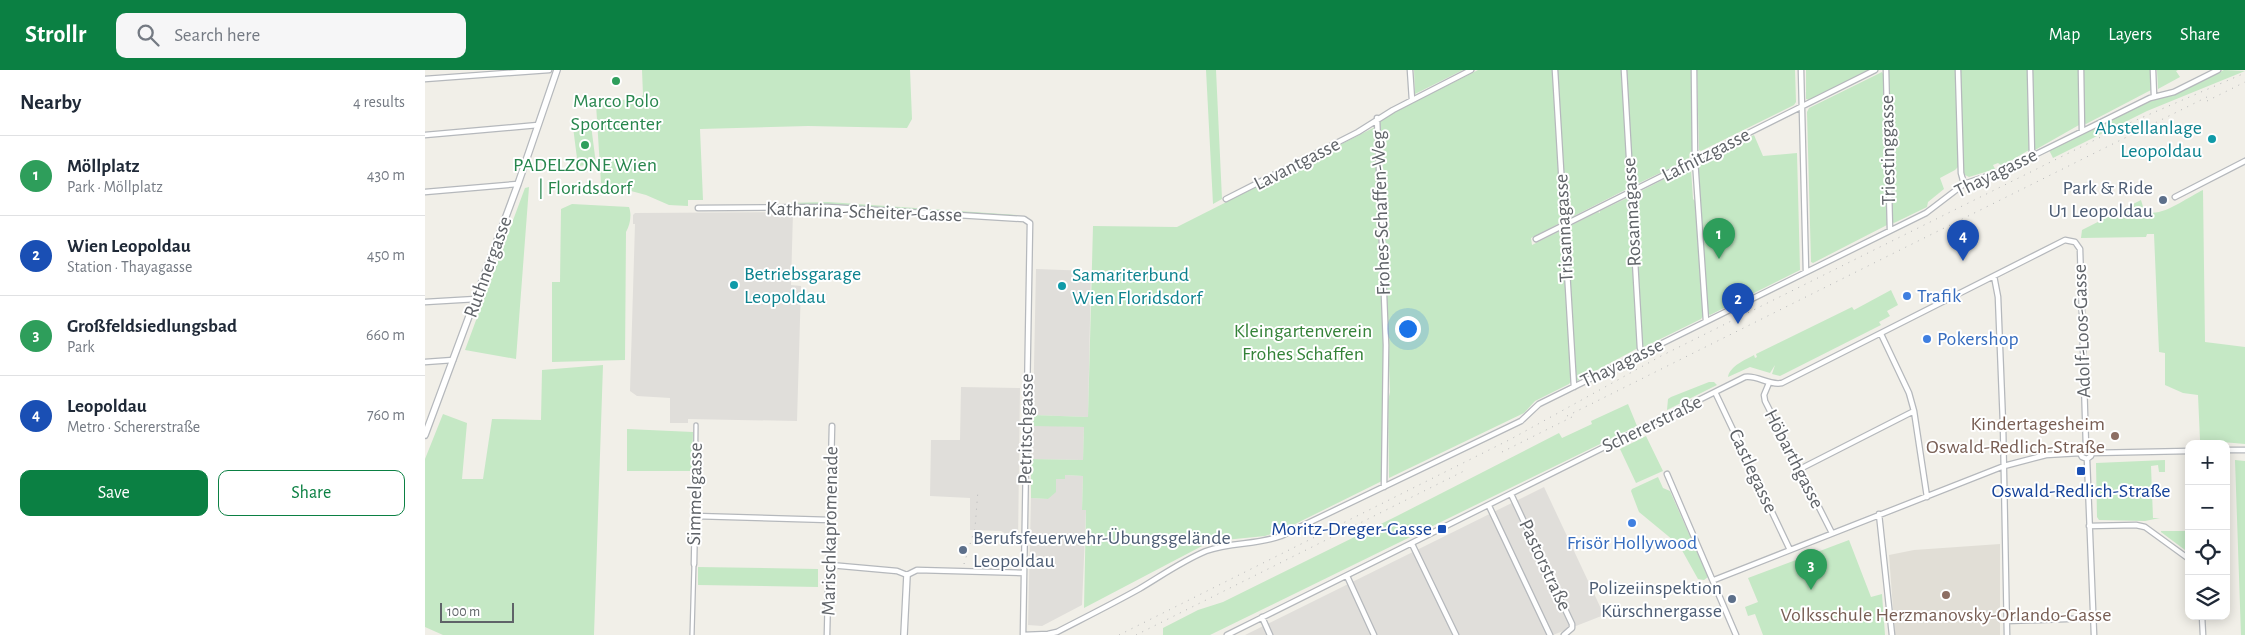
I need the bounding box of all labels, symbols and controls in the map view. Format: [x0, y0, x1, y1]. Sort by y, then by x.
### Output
search box [116, 13, 466, 58]
icon: search [134, 21, 162, 49]
text: Strollr [25, 23, 86, 47]
text: Search here [174, 26, 260, 45]
text: Map [2049, 26, 2080, 44]
text: Layers [2108, 26, 2152, 44]
text: Share [2180, 26, 2220, 44]
marker: Marco Polo Sportcenter [610, 75, 622, 87]
place label: Marco Polo Sportcenter [571, 91, 662, 134]
text: Nearby [20, 92, 81, 113]
text: 4 results [353, 94, 405, 110]
street label: Triestinggasse [1877, 95, 1899, 205]
place label: Abstellanlage Leopoldau [2095, 118, 2202, 161]
street label: Lafnitzgasse [1659, 124, 1753, 186]
street label: Frohes-Schaffen-Weg [1368, 130, 1394, 296]
marker: Abstellanlage Leopoldau [2206, 133, 2218, 145]
street label: Lavantgasse [1251, 134, 1343, 194]
marker: PADELZONE Wien | Floridsdorf [579, 139, 591, 151]
street label: Thayagasse [1952, 144, 2040, 202]
place label: PADELZONE Wien | Floridsdorf [513, 155, 657, 199]
text: Möllplatz [67, 157, 140, 176]
street label: Rosannagasse [1619, 157, 1645, 267]
text: 1 [33, 167, 39, 183]
text: 430 m [367, 167, 405, 183]
street label: Trisannagasse [1551, 173, 1577, 283]
place label: Park & Ride U1 Leopoldau [2048, 178, 2153, 221]
text: Park · Möllplatz [67, 179, 163, 195]
marker: Park & Ride U1 Leopoldau [2157, 194, 2169, 206]
street label: Katharina-Scheiter-Gasse [766, 199, 962, 225]
street label: Ruthnergasse [460, 214, 516, 320]
pin: 1 [1703, 218, 1735, 259]
pin: 4 [1947, 220, 1979, 261]
text: Wien Leopoldau [67, 237, 191, 256]
text: 2 [32, 247, 40, 263]
text: 450 m [367, 247, 405, 263]
text: Station · Thayagasse [67, 259, 192, 275]
place label: Betriebsgarage Leopoldau [744, 264, 861, 307]
street label: Adolf-Loos-Gasse [2070, 264, 2094, 398]
place label: Samariterbund Wien Floridsdorf [1072, 265, 1203, 308]
marker: Betriebsgarage Leopoldau [728, 279, 740, 291]
marker: Samariterbund Wien Floridsdorf [1056, 280, 1068, 292]
pin: 2 [1722, 283, 1754, 324]
place label: Trafik [1917, 286, 1961, 306]
marker: Trafik [1901, 290, 1913, 302]
your location [1395, 316, 1421, 342]
text: Großfeldsiedlungsbad [67, 317, 237, 336]
park label: Kleingartenverein Frohes Schaffen [1234, 321, 1372, 364]
text: 3 [33, 327, 39, 343]
text: 660 m [366, 327, 405, 343]
place label: Pokershop [1937, 329, 2019, 349]
marker: Pokershop [1921, 333, 1933, 345]
street label: Thayagasse [1578, 334, 1666, 392]
text: Park [67, 339, 95, 355]
street label: Petritschgasse [1015, 373, 1037, 485]
street label: Schererstraße [1599, 391, 1705, 457]
text: Leopoldau [67, 397, 147, 416]
street label: Höbarthgasse [1760, 406, 1828, 512]
text: 4 [32, 407, 40, 423]
text: 760 m [367, 407, 405, 423]
place label: Kindertagesheim Oswald-Redlich-Straße [1926, 414, 2105, 457]
text: Metro · Schererstraße [67, 419, 200, 435]
street label: Castlegasse [1725, 426, 1781, 516]
marker: Kindertagesheim Oswald-Redlich-Straße [2109, 430, 2121, 442]
map controls [2185, 440, 2230, 620]
button: + [2185, 440, 2230, 485]
street label: Simmelgasse [684, 442, 706, 546]
street label: Marischkapromenade [819, 446, 841, 616]
marker: Oswald-Redlich-Straße [2075, 465, 2087, 477]
button: Save [20, 470, 208, 516]
button: Share [218, 470, 405, 516]
place label: Oswald-Redlich-Straße [1992, 481, 2170, 501]
button: − [2185, 485, 2230, 530]
street label: Pastorstraße [1515, 516, 1575, 614]
marker: Frisör Hollywood [1626, 517, 1638, 529]
place label: Moritz-Dreger-Gasse [1271, 519, 1432, 539]
marker: Moritz-Dreger-Gasse [1436, 523, 1448, 535]
place label: Berufsfeuerwehr-Übungsgelände Leopoldau [973, 528, 1231, 571]
button: locate [2185, 530, 2230, 575]
place label: Frisör Hollywood [1567, 533, 1697, 553]
marker: Berufsfeuerwehr-Übungsgelände Leopoldau [957, 544, 969, 556]
pin: 3 [1795, 549, 1827, 590]
button: layers [2185, 575, 2230, 620]
place label: Polizeiinspektion Kürschnergasse [1589, 578, 1722, 621]
marker: Volksschule Herzmanovsky-Orlando-Gasse [1940, 589, 1952, 601]
marker: Polizeiinspektion Kürschnergasse [1726, 593, 1738, 605]
scale bar [440, 600, 514, 623]
text: 100 m [447, 605, 480, 619]
place label: Volksschule Herzmanovsky-Orlando-Gasse [1781, 605, 2111, 625]

